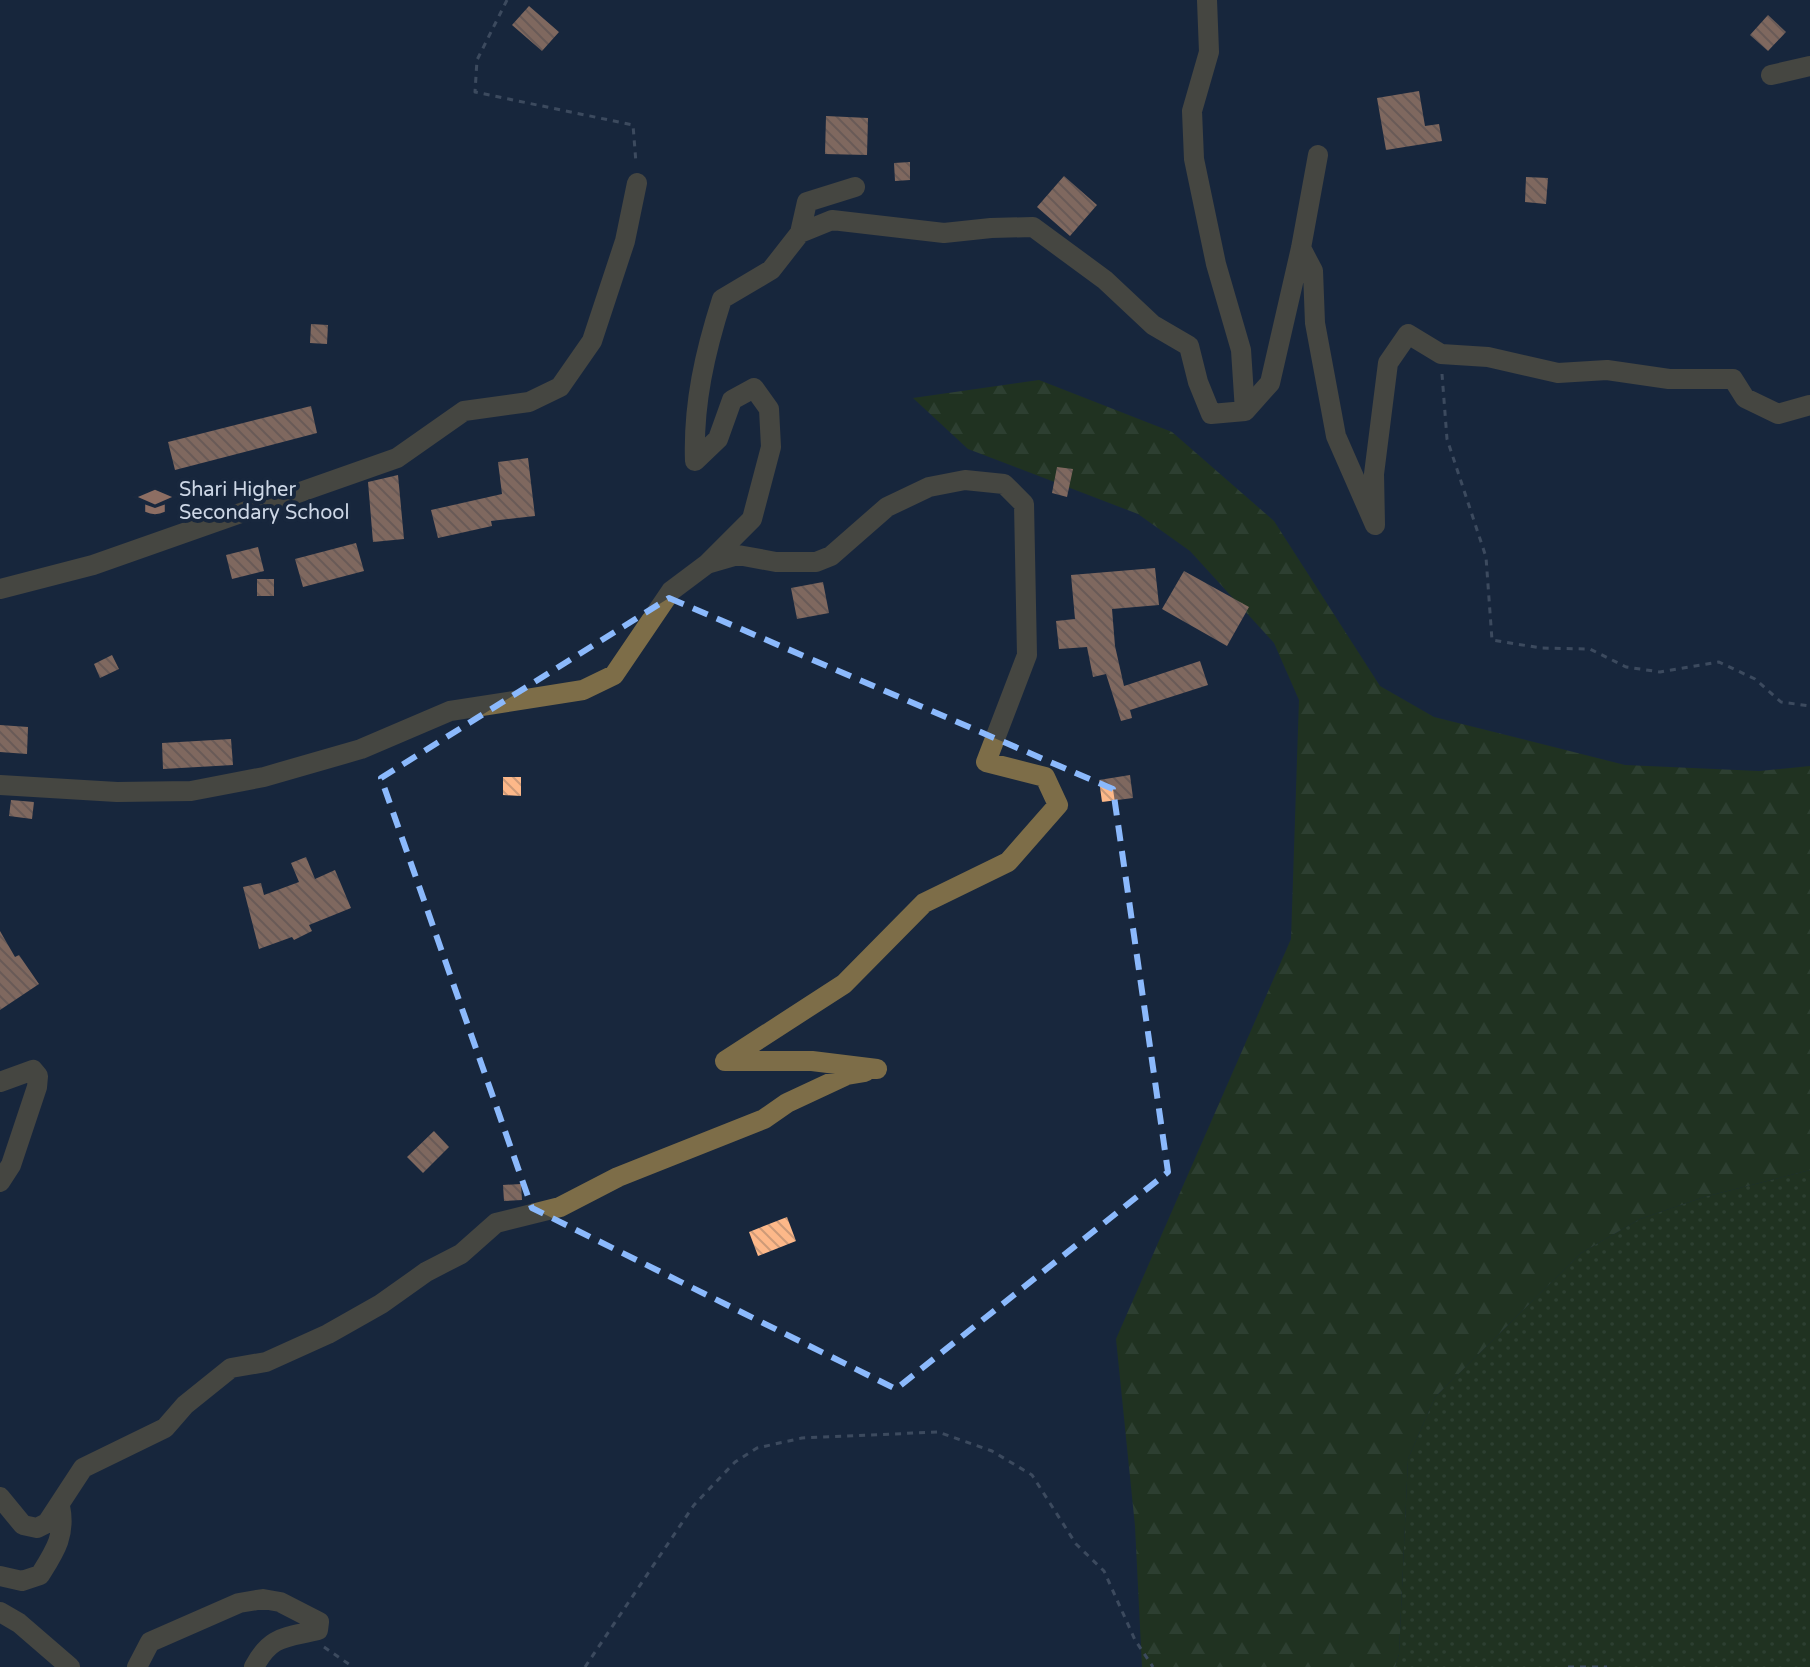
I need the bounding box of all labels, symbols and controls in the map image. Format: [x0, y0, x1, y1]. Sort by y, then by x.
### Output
place label: Shari Higher Secondary School [179, 478, 349, 525]
school or university icon: Shari Higher Secondary School [138, 485, 172, 519]

